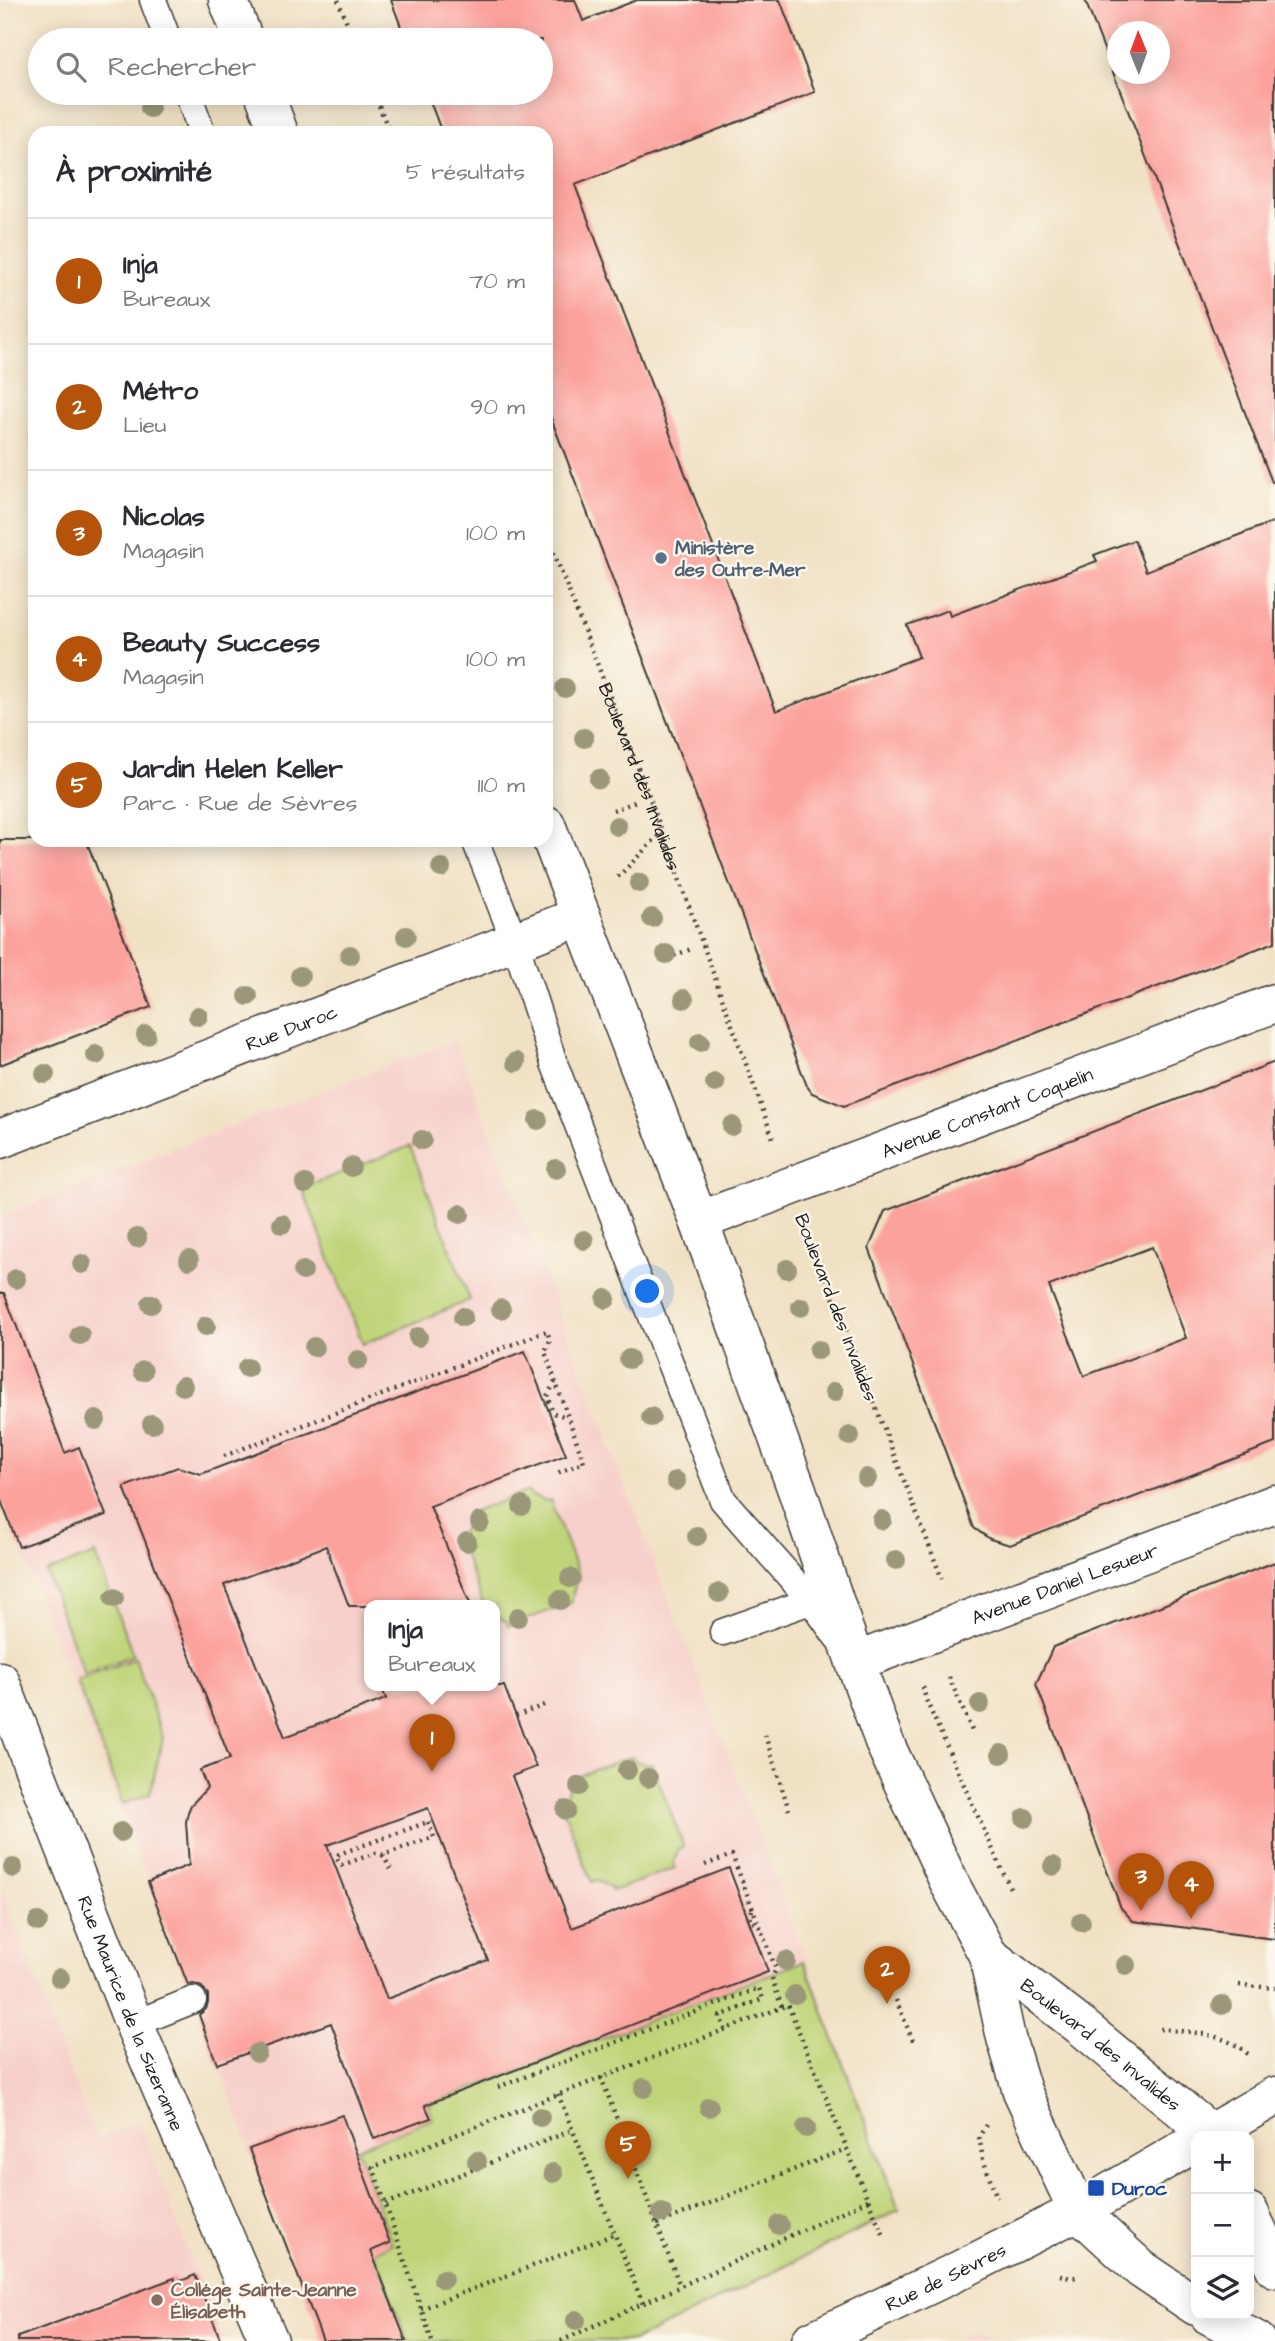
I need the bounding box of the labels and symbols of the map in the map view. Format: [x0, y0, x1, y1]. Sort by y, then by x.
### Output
north arrow [1107, 21, 1170, 84]
place label: Ministère des Outre-Mer [674, 535, 806, 584]
marker: Ministère des Outre-Mer [653, 550, 669, 566]
street label: Boulevard des Invalides [591, 679, 687, 875]
street label: Rue Duroc [242, 999, 342, 1058]
street label: Avenue Constant Coquelin [878, 1061, 1097, 1166]
street label: Boulevard des Invalides [787, 1210, 884, 1405]
your location [630, 1274, 664, 1308]
street label: Avenue Daniel Lesueur [968, 1537, 1163, 1632]
pin: 1 [409, 1714, 455, 1772]
pin: 3 [1118, 1853, 1164, 1911]
pin: 4 [1168, 1861, 1214, 1919]
street label: Rue Maurice de la Sizeranne [70, 1892, 190, 2135]
pin: 2 [864, 1946, 910, 2004]
street label: Boulevard des Invalides [1014, 1973, 1186, 2118]
pin: 5 [605, 2121, 651, 2179]
place label: Duroc [1112, 2176, 1167, 2203]
marker: Duroc [1086, 2178, 1106, 2198]
street label: Rue de Sèvres [881, 2237, 1011, 2319]
place label: Collége Sainte-Jeanne Élisabeth [171, 2277, 357, 2326]
marker: Collége Sainte-Jeanne Élisabeth [149, 2292, 165, 2308]

